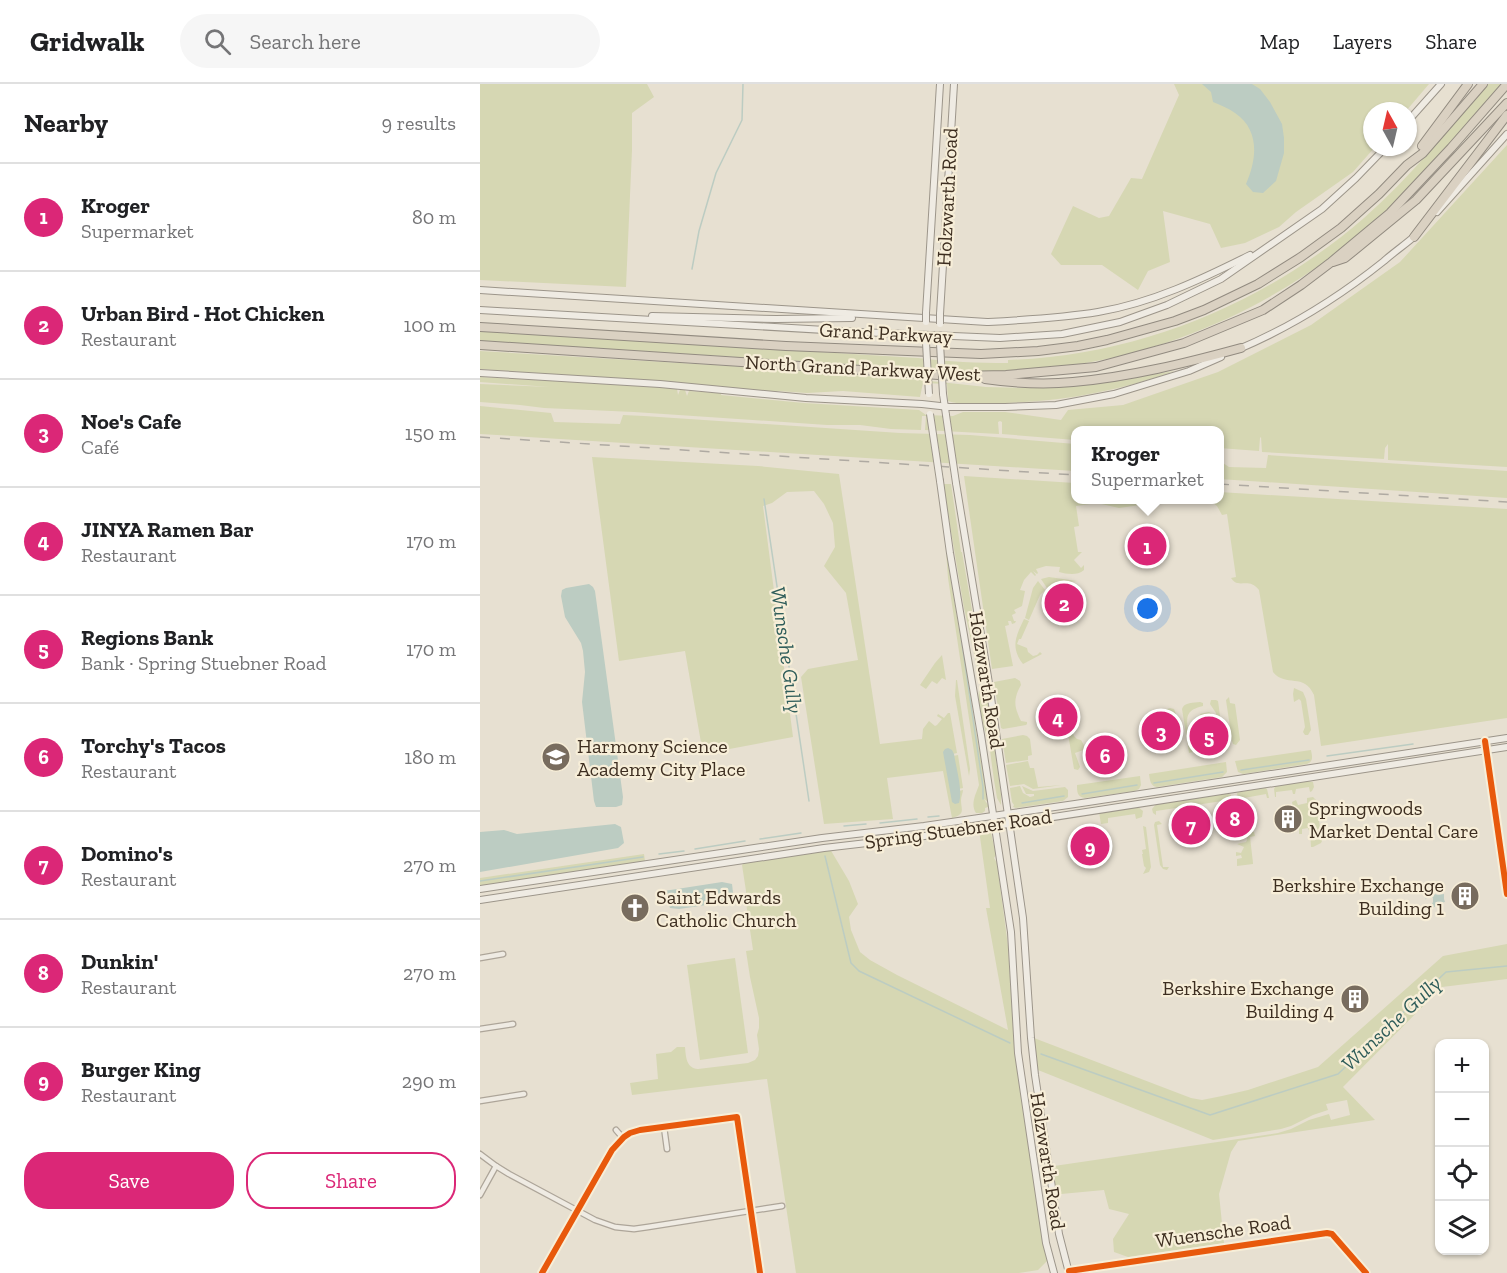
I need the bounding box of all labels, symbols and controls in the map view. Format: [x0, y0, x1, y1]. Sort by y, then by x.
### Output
search box [180, 14, 600, 68]
text: Gridwalk [30, 25, 144, 58]
icon: search [201, 25, 234, 58]
text: Search here [249, 28, 361, 55]
text: Map [1260, 29, 1300, 54]
text: Layers [1333, 29, 1392, 54]
text: Share [1425, 29, 1477, 54]
north arrow [1363, 102, 1417, 156]
text: Nearby [24, 107, 108, 139]
text: 9 results [382, 111, 456, 135]
street label: Holzwarth Road [931, 127, 963, 267]
text: Kroger [81, 192, 150, 219]
text: 1 [39, 205, 48, 229]
text: 80 m [412, 205, 456, 229]
text: Supermarket [81, 219, 194, 243]
text: Urban Bird - Hot Chicken [81, 300, 324, 327]
text: 2 [38, 313, 49, 337]
text: 100 m [403, 313, 456, 337]
street label: Grand Parkway [819, 318, 954, 349]
text: Restaurant [81, 327, 177, 351]
street label: North Grand Parkway West [745, 350, 982, 386]
text: Noe's Cafe [81, 408, 181, 435]
text: 3 [38, 421, 49, 445]
text: 150 m [405, 421, 456, 445]
popup [1071, 426, 1224, 504]
text: Café [81, 435, 119, 459]
text: Kroger [1091, 440, 1160, 467]
text: Supermarket [1091, 467, 1204, 491]
text: JINYA Ramen Bar [81, 516, 254, 543]
pin: 1 [1128, 524, 1166, 568]
text: 4 [38, 529, 49, 553]
text: 170 m [406, 529, 456, 553]
text: Restaurant [81, 543, 177, 567]
pin: 2 [1044, 580, 1084, 626]
water label: Wunsche Gully [766, 585, 808, 715]
your location [1133, 594, 1162, 623]
street label: Holzwarth Road [964, 610, 1010, 750]
text: Regions Bank [81, 624, 213, 651]
text: 5 [38, 637, 49, 661]
text: 170 m [406, 637, 456, 661]
text: Bank · Spring Stuebner Road [81, 651, 327, 675]
pin: 4 [1038, 694, 1078, 740]
pin: 3 [1142, 708, 1180, 754]
pin: 5 [1190, 714, 1228, 758]
text: Torchy's Tacos [81, 732, 226, 759]
pin: 6 [1086, 732, 1124, 778]
place label: Harmony Science Academy City Place [577, 734, 745, 781]
school or university icon: Harmony Science Academy City Place [540, 741, 572, 773]
text: 6 [38, 745, 49, 769]
text: 180 m [404, 745, 456, 769]
text: Restaurant [81, 759, 177, 783]
pin: 8 [1216, 796, 1254, 840]
place label: Springwoods Market Dental Care [1309, 796, 1478, 843]
pin: 7 [1172, 802, 1210, 848]
building icon: Springwoods Market Dental Care [1272, 803, 1304, 835]
street label: Spring Stuebner Road [863, 804, 1053, 854]
pin: 9 [1070, 824, 1110, 868]
text: Domino's [81, 840, 173, 867]
text: 7 [39, 853, 48, 877]
text: 270 m [403, 853, 456, 877]
text: Restaurant [81, 867, 177, 891]
place label: Berkshire Exchange Building 1 [1272, 873, 1444, 920]
building icon: Berkshire Exchange Building 1 [1449, 880, 1481, 912]
place label: Saint Edwards Catholic Church [656, 885, 797, 932]
church icon: Saint Edwards Catholic Church [619, 892, 651, 924]
text: Dunkin' [81, 948, 158, 975]
text: 8 [38, 961, 49, 985]
text: 270 m [403, 961, 456, 985]
water label: Wunsche Gully [1336, 970, 1446, 1076]
text: Restaurant [81, 975, 177, 999]
place label: Berkshire Exchange Building 4 [1162, 976, 1334, 1023]
building icon: Berkshire Exchange Building 4 [1339, 983, 1371, 1015]
map controls [1435, 1039, 1489, 1255]
button: + [1435, 1039, 1489, 1093]
text: Burger King [81, 1056, 201, 1083]
text: 9 [38, 1069, 49, 1093]
text: 290 m [402, 1069, 456, 1093]
text: Restaurant [81, 1083, 177, 1107]
street label: Holzwarth Road [1025, 1091, 1071, 1231]
button: − [1435, 1093, 1489, 1147]
button: locate [1435, 1147, 1489, 1201]
button: Save [24, 1152, 234, 1209]
button: Share [246, 1152, 456, 1209]
button: layers [1435, 1201, 1489, 1255]
street label: Wuensche Road [1154, 1210, 1292, 1252]

